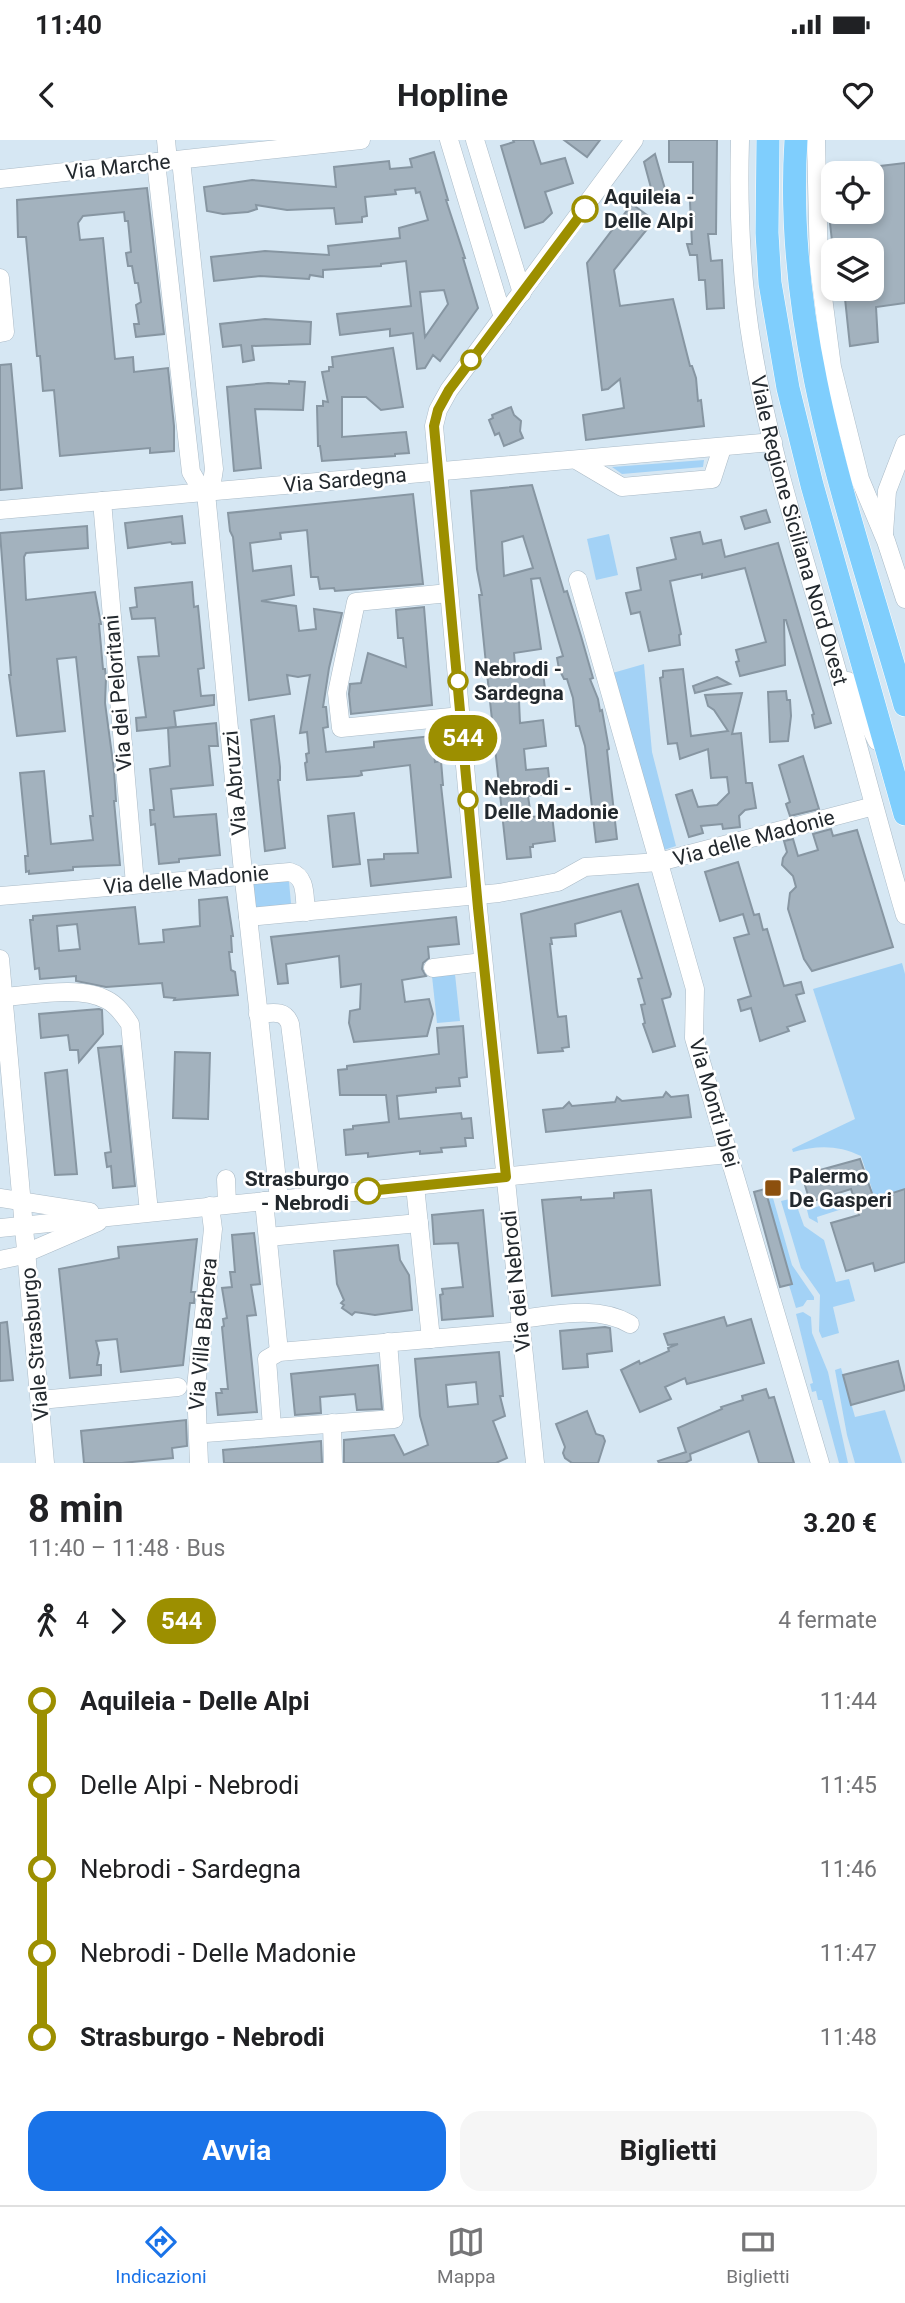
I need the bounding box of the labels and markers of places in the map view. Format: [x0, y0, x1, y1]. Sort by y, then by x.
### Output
place label: Aquileia - Delle Alpi [604, 185, 694, 233]
marker: Aquileia - Delle Alpi [572, 196, 598, 222]
unlabelled marker [461, 350, 481, 370]
place label: Nebrodi - Sardegna [474, 657, 564, 705]
marker: Nebrodi - Sardegna [448, 671, 468, 691]
place label: Nebrodi - Delle Madonie [484, 776, 619, 824]
marker: Nebrodi - Delle Madonie [458, 790, 478, 810]
place label: Palermo De Gasperi [789, 1164, 892, 1212]
place label: Strasburgo - Nebrodi [245, 1167, 349, 1215]
marker: Strasburgo - Nebrodi [355, 1178, 381, 1204]
marker: Palermo De Gasperi [763, 1178, 783, 1198]

